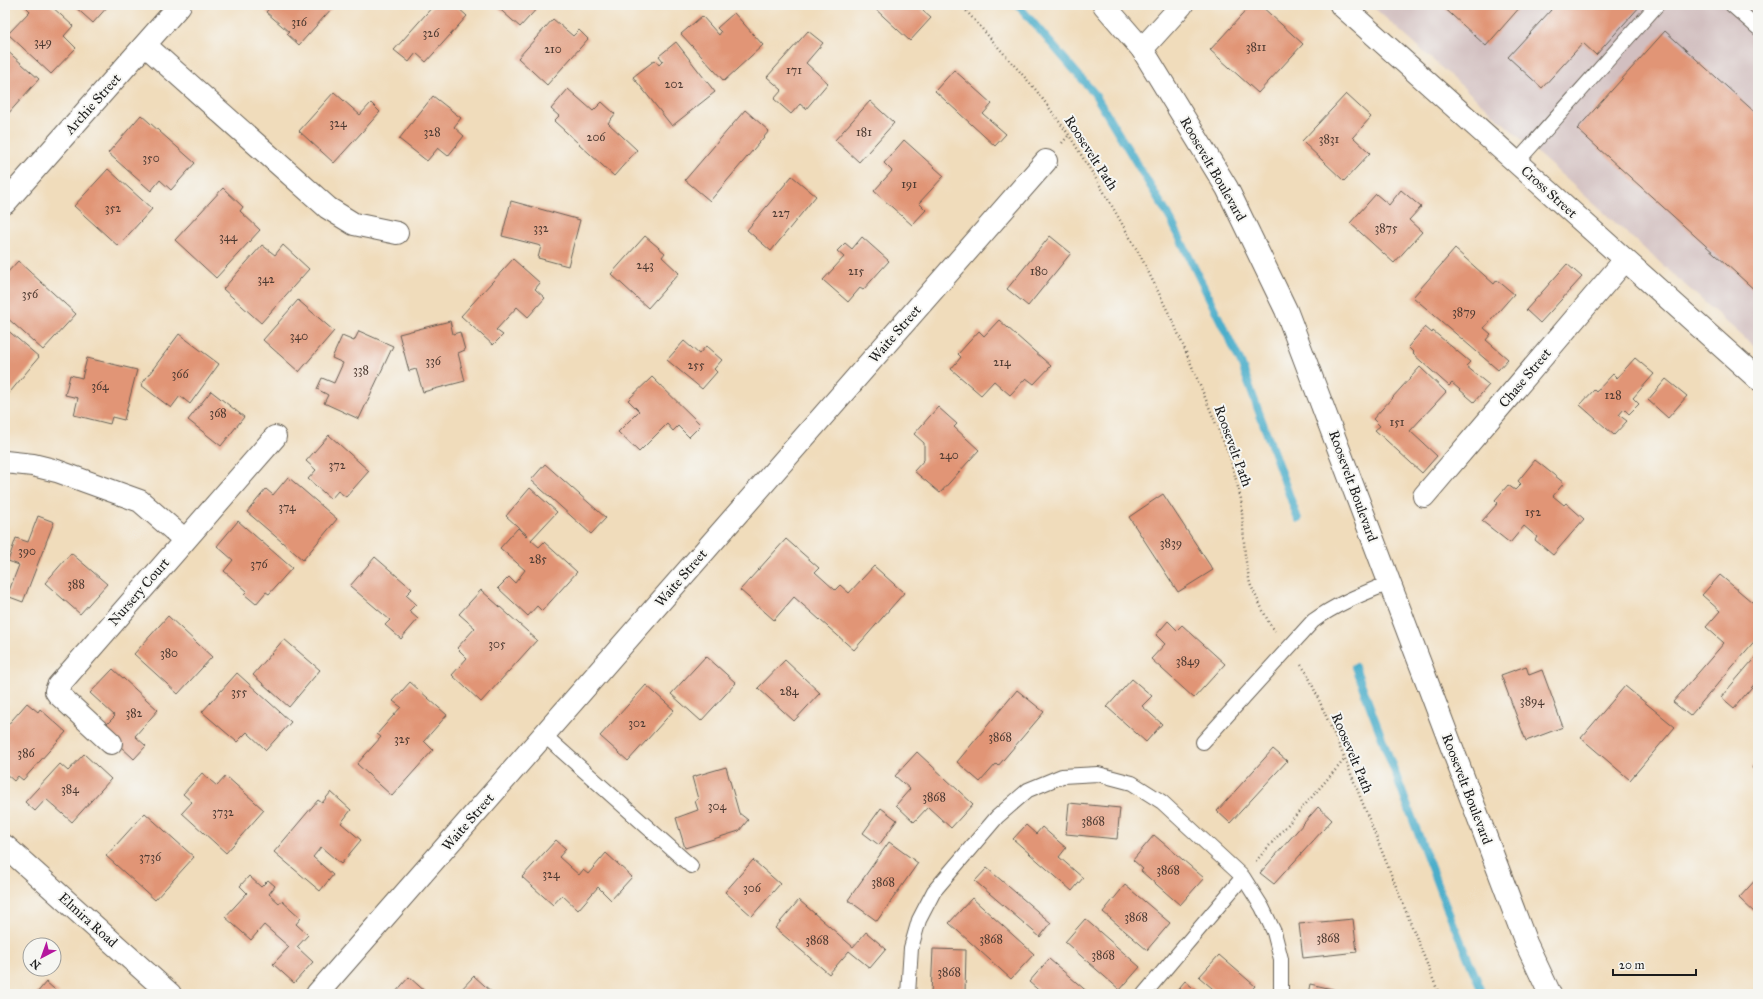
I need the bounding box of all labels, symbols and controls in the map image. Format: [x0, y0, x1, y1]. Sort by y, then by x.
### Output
house number: 316 [291, 15, 308, 29]
house number: 326 [423, 26, 440, 40]
house number: 349 [34, 35, 52, 49]
house number: 3811 [1246, 40, 1267, 54]
house number: 210 [544, 42, 562, 56]
house number: 171 [786, 63, 802, 77]
street label: Archie Street [61, 70, 125, 139]
house number: 202 [665, 77, 683, 91]
street label: Roosevelt Path [1061, 113, 1122, 194]
street label: Roosevelt Boulevard [1176, 114, 1250, 224]
house number: 324 [329, 116, 347, 130]
house number: 328 [423, 125, 441, 139]
house number: 181 [856, 125, 872, 139]
house number: 206 [586, 130, 606, 144]
house number: 3831 [1319, 132, 1340, 146]
house number: 350 [142, 151, 160, 165]
street label: Cross Street [1517, 162, 1581, 222]
house number: 191 [901, 177, 917, 191]
house number: 352 [105, 201, 121, 215]
house number: 227 [772, 206, 790, 220]
house number: 332 [533, 221, 549, 235]
house number: 3875 [1374, 221, 1398, 235]
house number: 344 [219, 230, 237, 244]
house number: 243 [636, 258, 654, 272]
house number: 215 [848, 264, 864, 278]
house number: 180 [1030, 264, 1048, 278]
house number: 342 [257, 272, 275, 286]
house number: 356 [22, 287, 39, 301]
street label: Waite Street [865, 302, 925, 366]
house number: 3879 [1452, 305, 1476, 319]
house number: 340 [290, 329, 308, 343]
street label: Chase Street [1495, 345, 1555, 411]
house number: 336 [425, 354, 442, 368]
house number: 214 [993, 355, 1011, 369]
house number: 255 [688, 358, 705, 372]
house number: 338 [353, 363, 369, 377]
house number: 366 [171, 367, 189, 381]
house number: 364 [91, 379, 109, 393]
house number: 128 [1604, 388, 1622, 402]
street label: Roosevelt Path [1210, 403, 1256, 489]
house number: 368 [209, 406, 227, 420]
house number: 151 [1390, 415, 1405, 429]
street label: Roosevelt Boulevard [1325, 428, 1381, 544]
house number: 240 [939, 448, 959, 462]
house number: 372 [328, 458, 346, 472]
house number: 374 [278, 500, 296, 514]
house number: 152 [1525, 505, 1541, 519]
house number: 3839 [1160, 536, 1182, 550]
house number: 390 [18, 544, 36, 558]
street label: Waite Street [651, 546, 711, 610]
house number: 285 [529, 552, 547, 566]
street label: Nursery Court [105, 555, 173, 629]
house number: 376 [250, 557, 268, 571]
house number: 388 [67, 577, 85, 591]
house number: 305 [488, 637, 506, 651]
house number: 380 [160, 646, 178, 660]
house number: 3849 [1176, 654, 1200, 668]
house number: 284 [780, 684, 799, 698]
house number: 355 [231, 685, 247, 699]
house number: 3894 [1520, 694, 1544, 708]
house number: 382 [125, 706, 143, 720]
street label: Roosevelt Path [1327, 710, 1377, 796]
house number: 302 [628, 716, 646, 730]
house number: 3868 [988, 730, 1012, 744]
street label: Roosevelt Boulevard [1438, 731, 1496, 847]
house number: 325 [394, 732, 411, 746]
house number: 386 [17, 746, 36, 760]
house number: 384 [61, 782, 79, 796]
street label: Waite Street [438, 790, 498, 854]
house number: 3868 [922, 790, 946, 804]
house number: 304 [708, 799, 727, 813]
house number: 3732 [212, 805, 234, 819]
house number: 3868 [1081, 814, 1105, 828]
house number: 3736 [139, 850, 162, 864]
house number: 3868 [1156, 863, 1180, 877]
house number: 324 [542, 867, 560, 881]
house number: 3868 [871, 875, 895, 889]
house number: 306 [743, 881, 762, 895]
street label: Elmira Road [55, 889, 121, 951]
house number: 3868 [1124, 910, 1148, 924]
house number: 3868 [1316, 931, 1340, 945]
house number: 3868 [979, 932, 1003, 946]
house number: 3868 [805, 933, 829, 947]
north arrow [22, 937, 62, 977]
house number: 3868 [1091, 948, 1115, 962]
scale bar [1613, 951, 1696, 977]
text: N [27, 956, 44, 972]
text: 20 m [1619, 958, 1645, 972]
house number: 3868 [937, 965, 961, 979]

